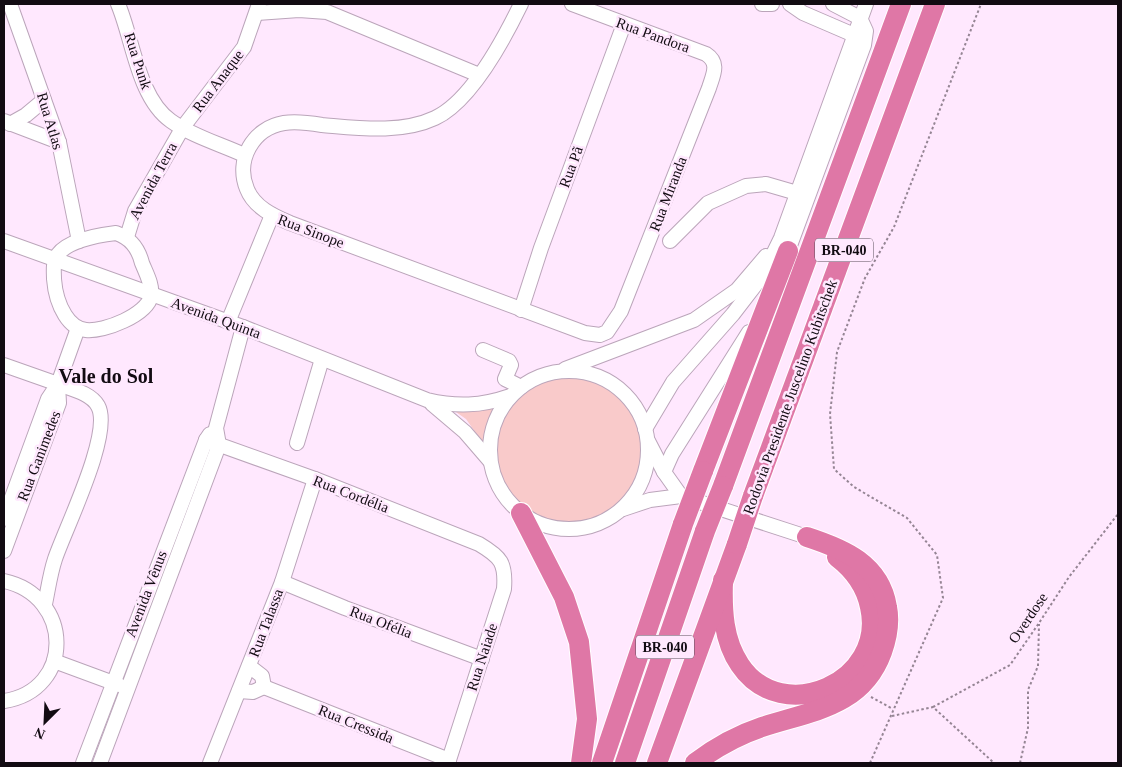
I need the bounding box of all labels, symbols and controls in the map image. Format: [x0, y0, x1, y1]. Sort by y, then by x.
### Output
street label: Rua Pandora [614, 14, 692, 56]
street label: Rua Punk [121, 31, 155, 92]
street label: Rua Anaque [189, 46, 247, 115]
street label: Rua Atlas [34, 91, 66, 152]
street label: Avenida Terra [126, 140, 180, 222]
street label: Rua Pã [556, 144, 586, 190]
street label: Rua Miranda [646, 154, 690, 234]
street label: Rua Sinope [276, 211, 347, 251]
road number: BR-040 [815, 238, 873, 262]
street label: Rodovia Presidente Juscelino Kubitschek [740, 277, 840, 517]
street label: Avenida Quinta [169, 294, 263, 342]
district label: Vale do Sol [59, 365, 154, 387]
street label: Rua Ganimedes [14, 408, 64, 503]
street label: Rua Cordélia [311, 472, 391, 516]
street label: Avenida Vênus [122, 548, 170, 640]
street label: Rua Talassa [246, 586, 286, 659]
street label: Overdose [1005, 589, 1051, 646]
street label: Rua Ofélia [348, 603, 415, 641]
street label: Rua Naiade [464, 621, 501, 693]
road number: BR-040 [636, 636, 694, 659]
north arrow [20, 697, 70, 747]
street label: Rua Cressida [316, 702, 396, 746]
text: N [32, 725, 48, 742]

